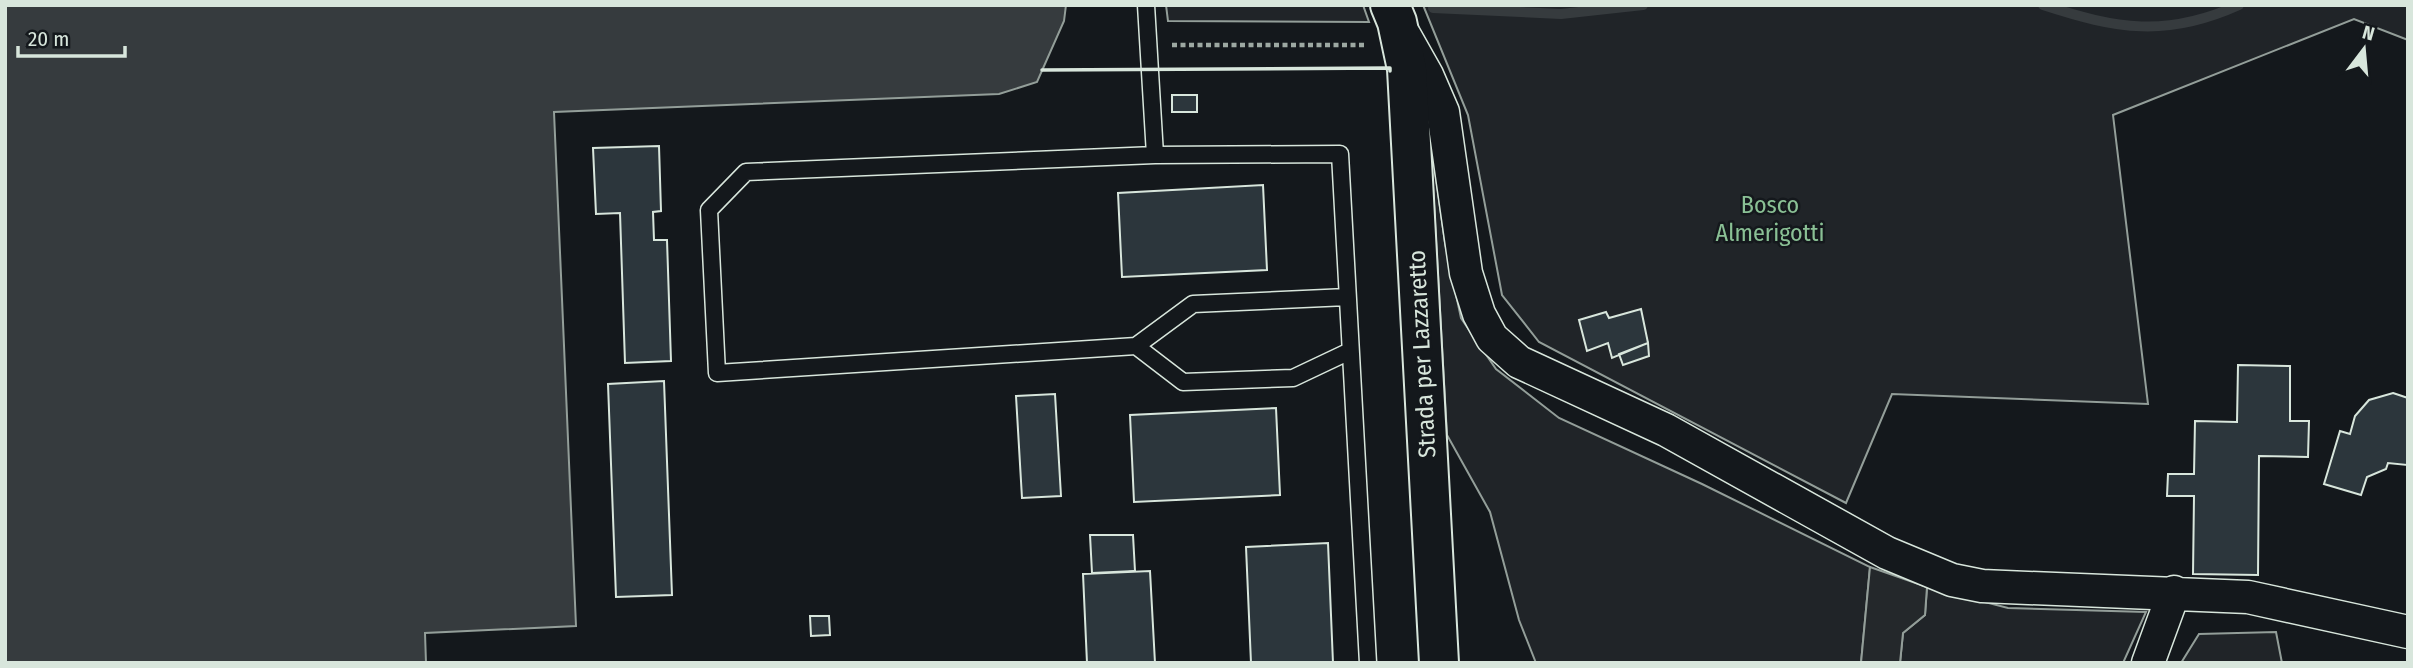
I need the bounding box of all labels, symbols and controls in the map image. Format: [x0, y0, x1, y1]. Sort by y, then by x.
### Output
scale bar [18, 14, 124, 58]
north arrow [2329, 14, 2399, 84]
text: N [2360, 21, 2377, 46]
text: 20 m [28, 26, 69, 52]
park label: Bosco Almerigotti [1716, 191, 1824, 247]
street label: Strada per Lazzaretto [1403, 249, 1441, 459]

